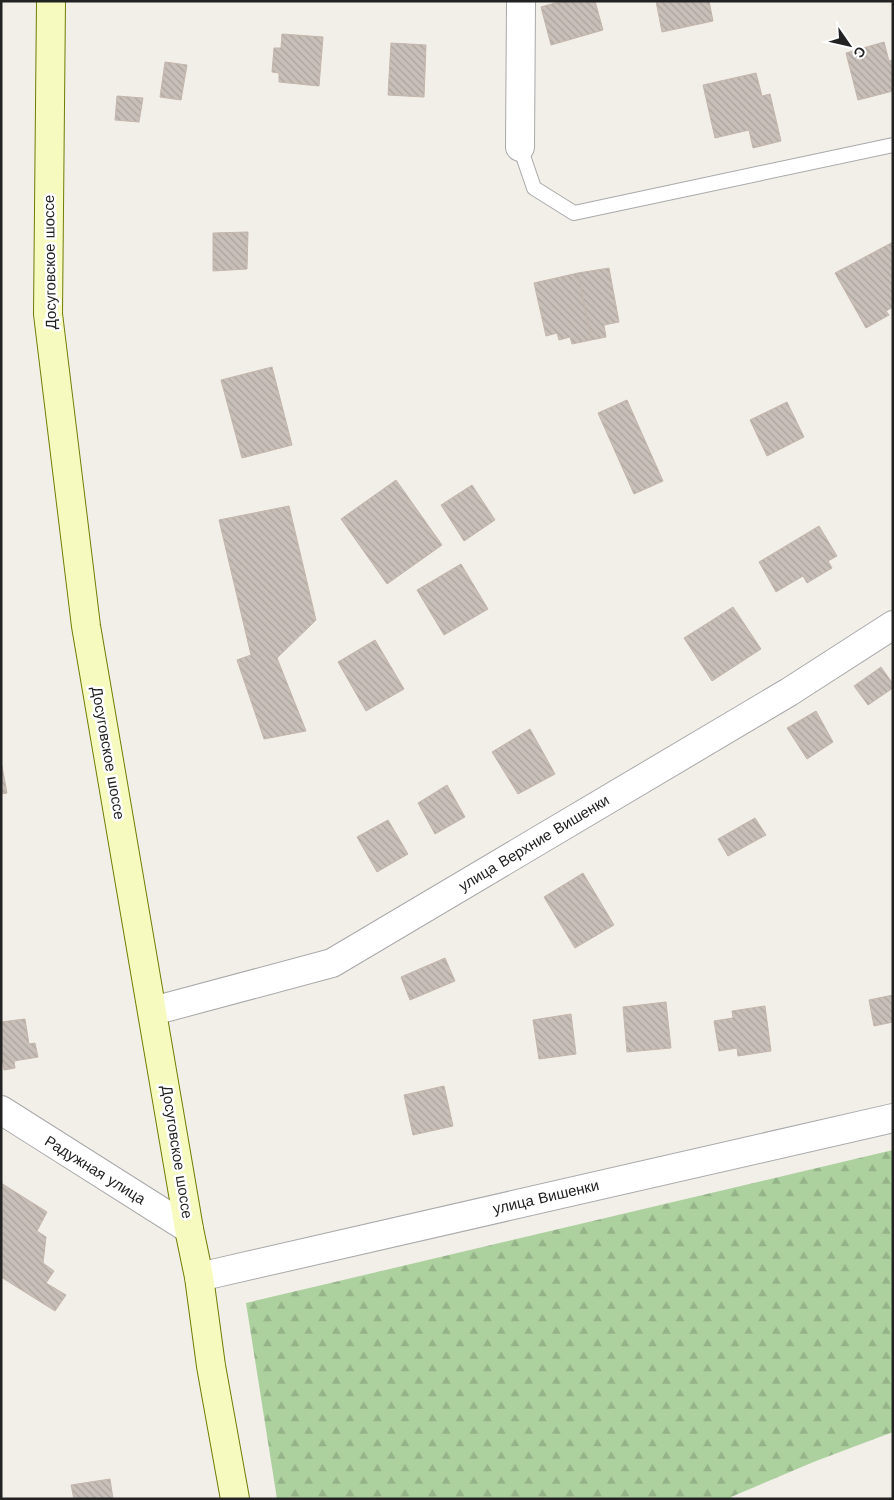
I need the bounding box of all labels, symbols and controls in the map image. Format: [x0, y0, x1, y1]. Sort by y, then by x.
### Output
north arrow [824, 20, 874, 70]
text: С [850, 44, 869, 61]
street label: Досуговское шоссе [40, 195, 60, 329]
street label: Досуговское шоссе [87, 685, 129, 821]
street label: улица Верхние Вишенки [455, 791, 613, 895]
street label: Досуговское шоссе [158, 1084, 196, 1220]
street label: Радужная улица [41, 1132, 149, 1209]
street label: улица Вишенки [491, 1176, 601, 1218]

